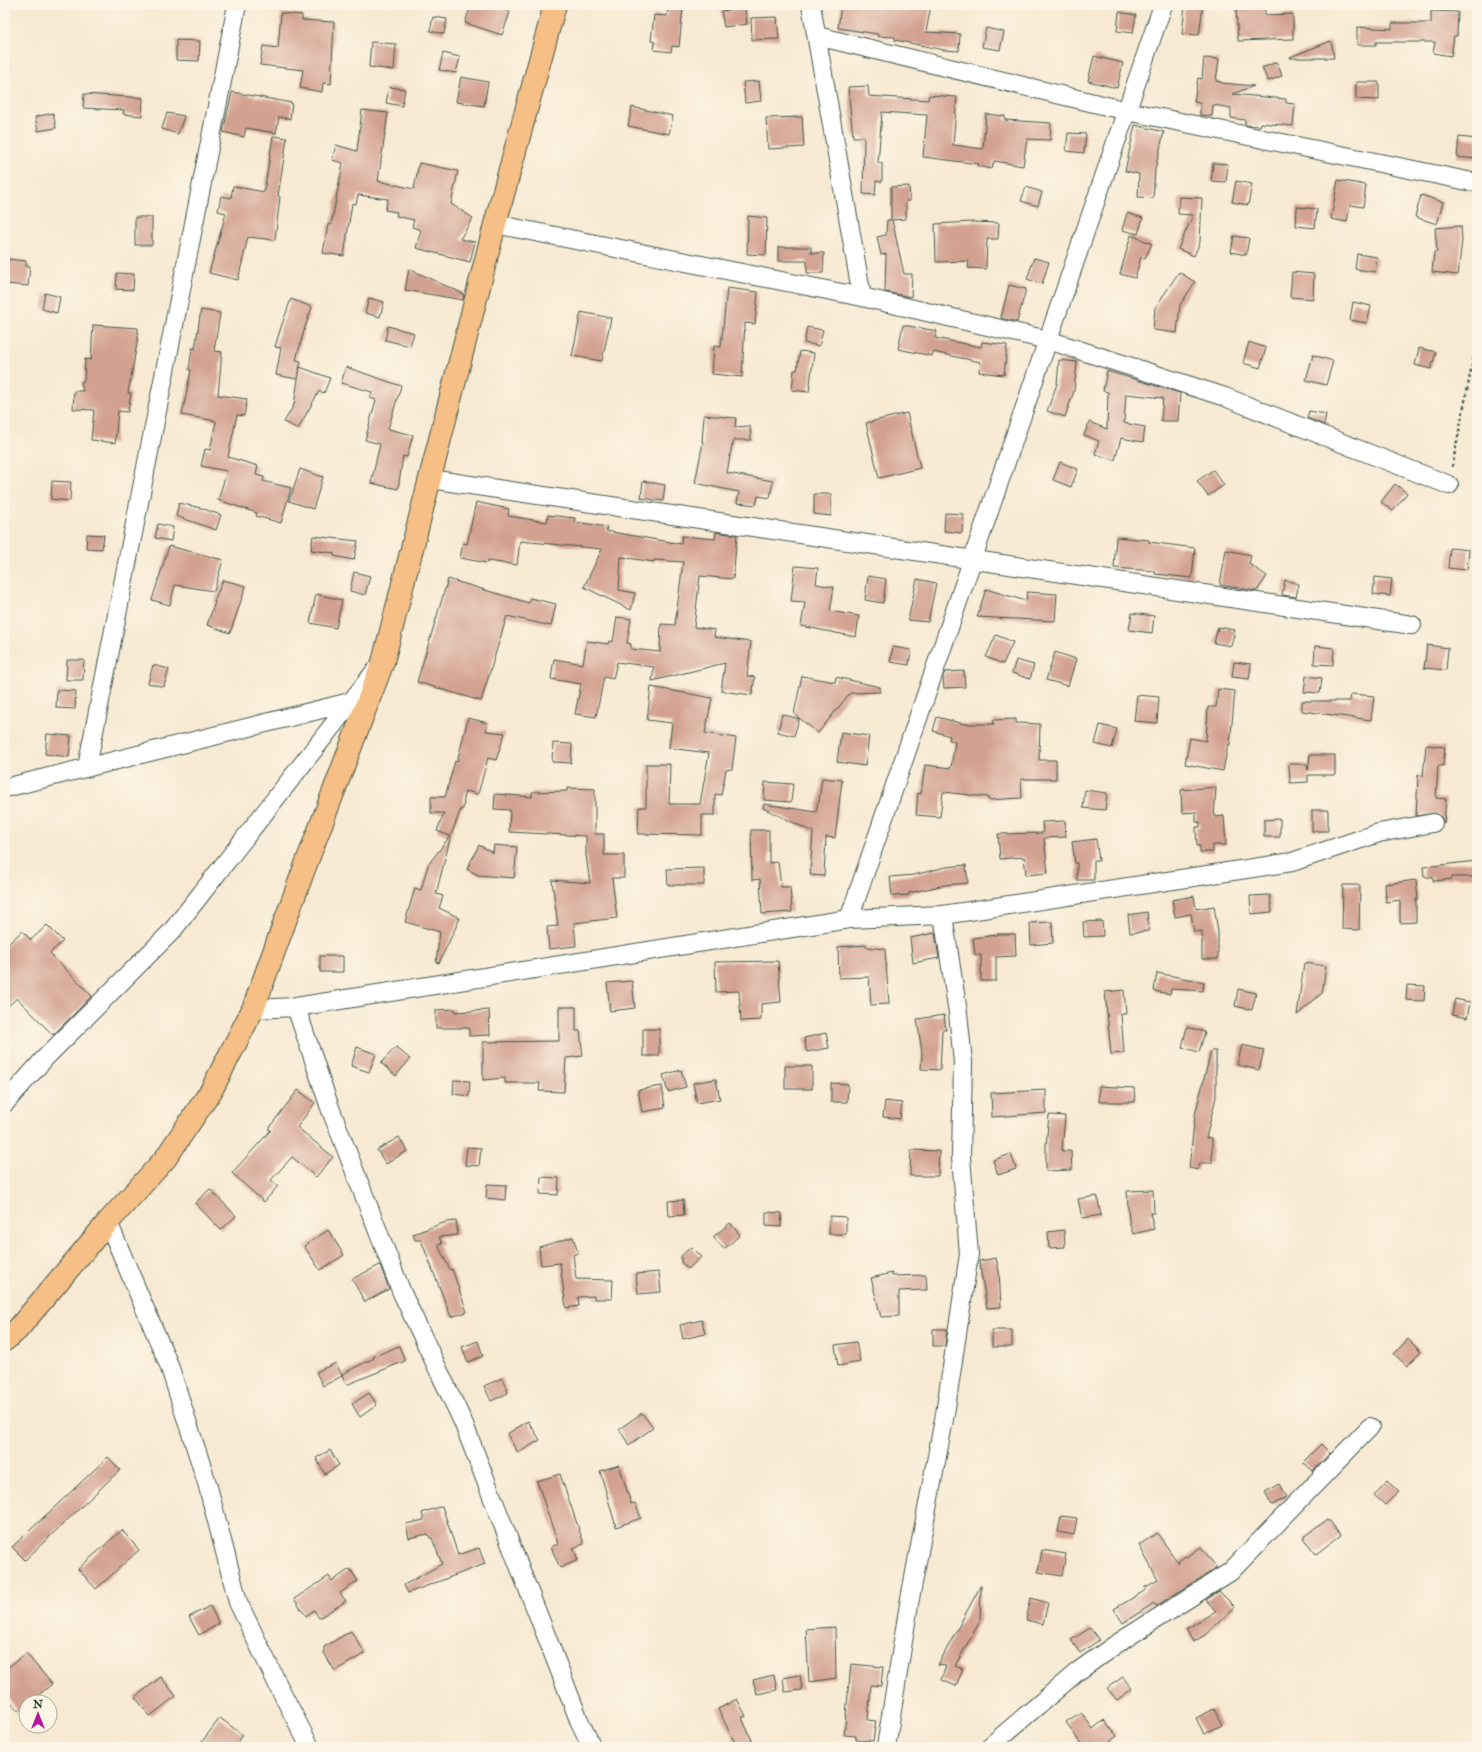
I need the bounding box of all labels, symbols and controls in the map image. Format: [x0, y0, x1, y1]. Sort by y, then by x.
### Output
north arrow [18, 1694, 58, 1734]
text: N [32, 1698, 44, 1711]

